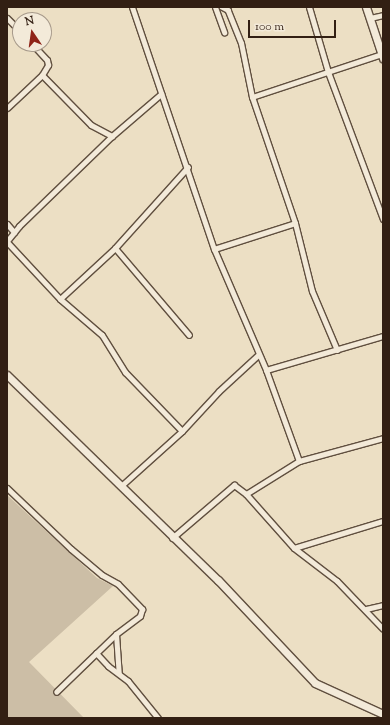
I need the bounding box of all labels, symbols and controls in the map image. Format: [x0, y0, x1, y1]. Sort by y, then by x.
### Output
north arrow [12, 12, 52, 52]
text: N [23, 12, 36, 30]
scale bar [250, 12, 338, 38]
text: 100 m [255, 18, 284, 36]

